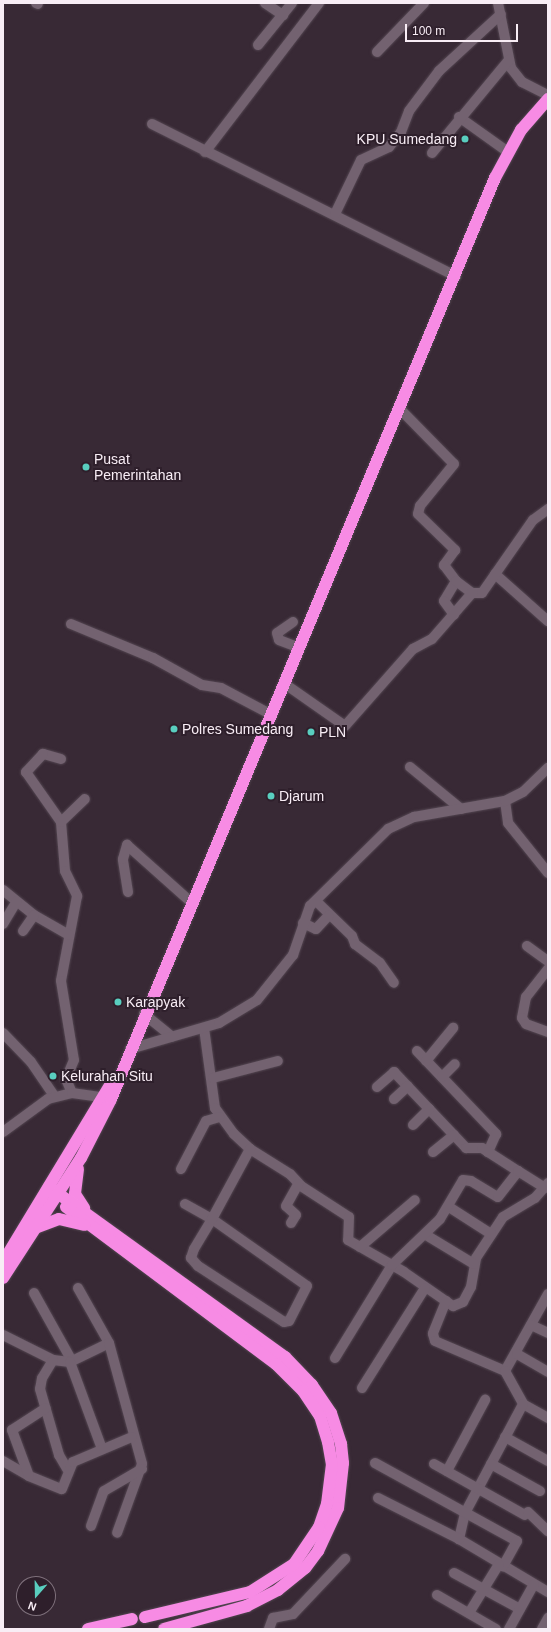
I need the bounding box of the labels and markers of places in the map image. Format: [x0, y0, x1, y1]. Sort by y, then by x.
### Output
place label: KPU Sumedang [357, 131, 457, 147]
marker: KPU Sumedang [460, 134, 470, 144]
place label: Pusat Pemerintahan [94, 451, 181, 484]
marker: Pusat Pemerintahan [81, 462, 91, 472]
place label: Polres Sumedang [182, 721, 293, 737]
marker: Polres Sumedang [169, 724, 179, 734]
place label: PLN [319, 724, 346, 740]
marker: PLN [306, 727, 316, 737]
place label: Djarum [279, 788, 324, 804]
marker: Djarum [266, 791, 276, 801]
place label: Karapyak [126, 994, 185, 1010]
marker: Karapyak [113, 997, 123, 1007]
place label: Kelurahan Situ [61, 1068, 153, 1084]
marker: Kelurahan Situ [48, 1071, 58, 1081]

